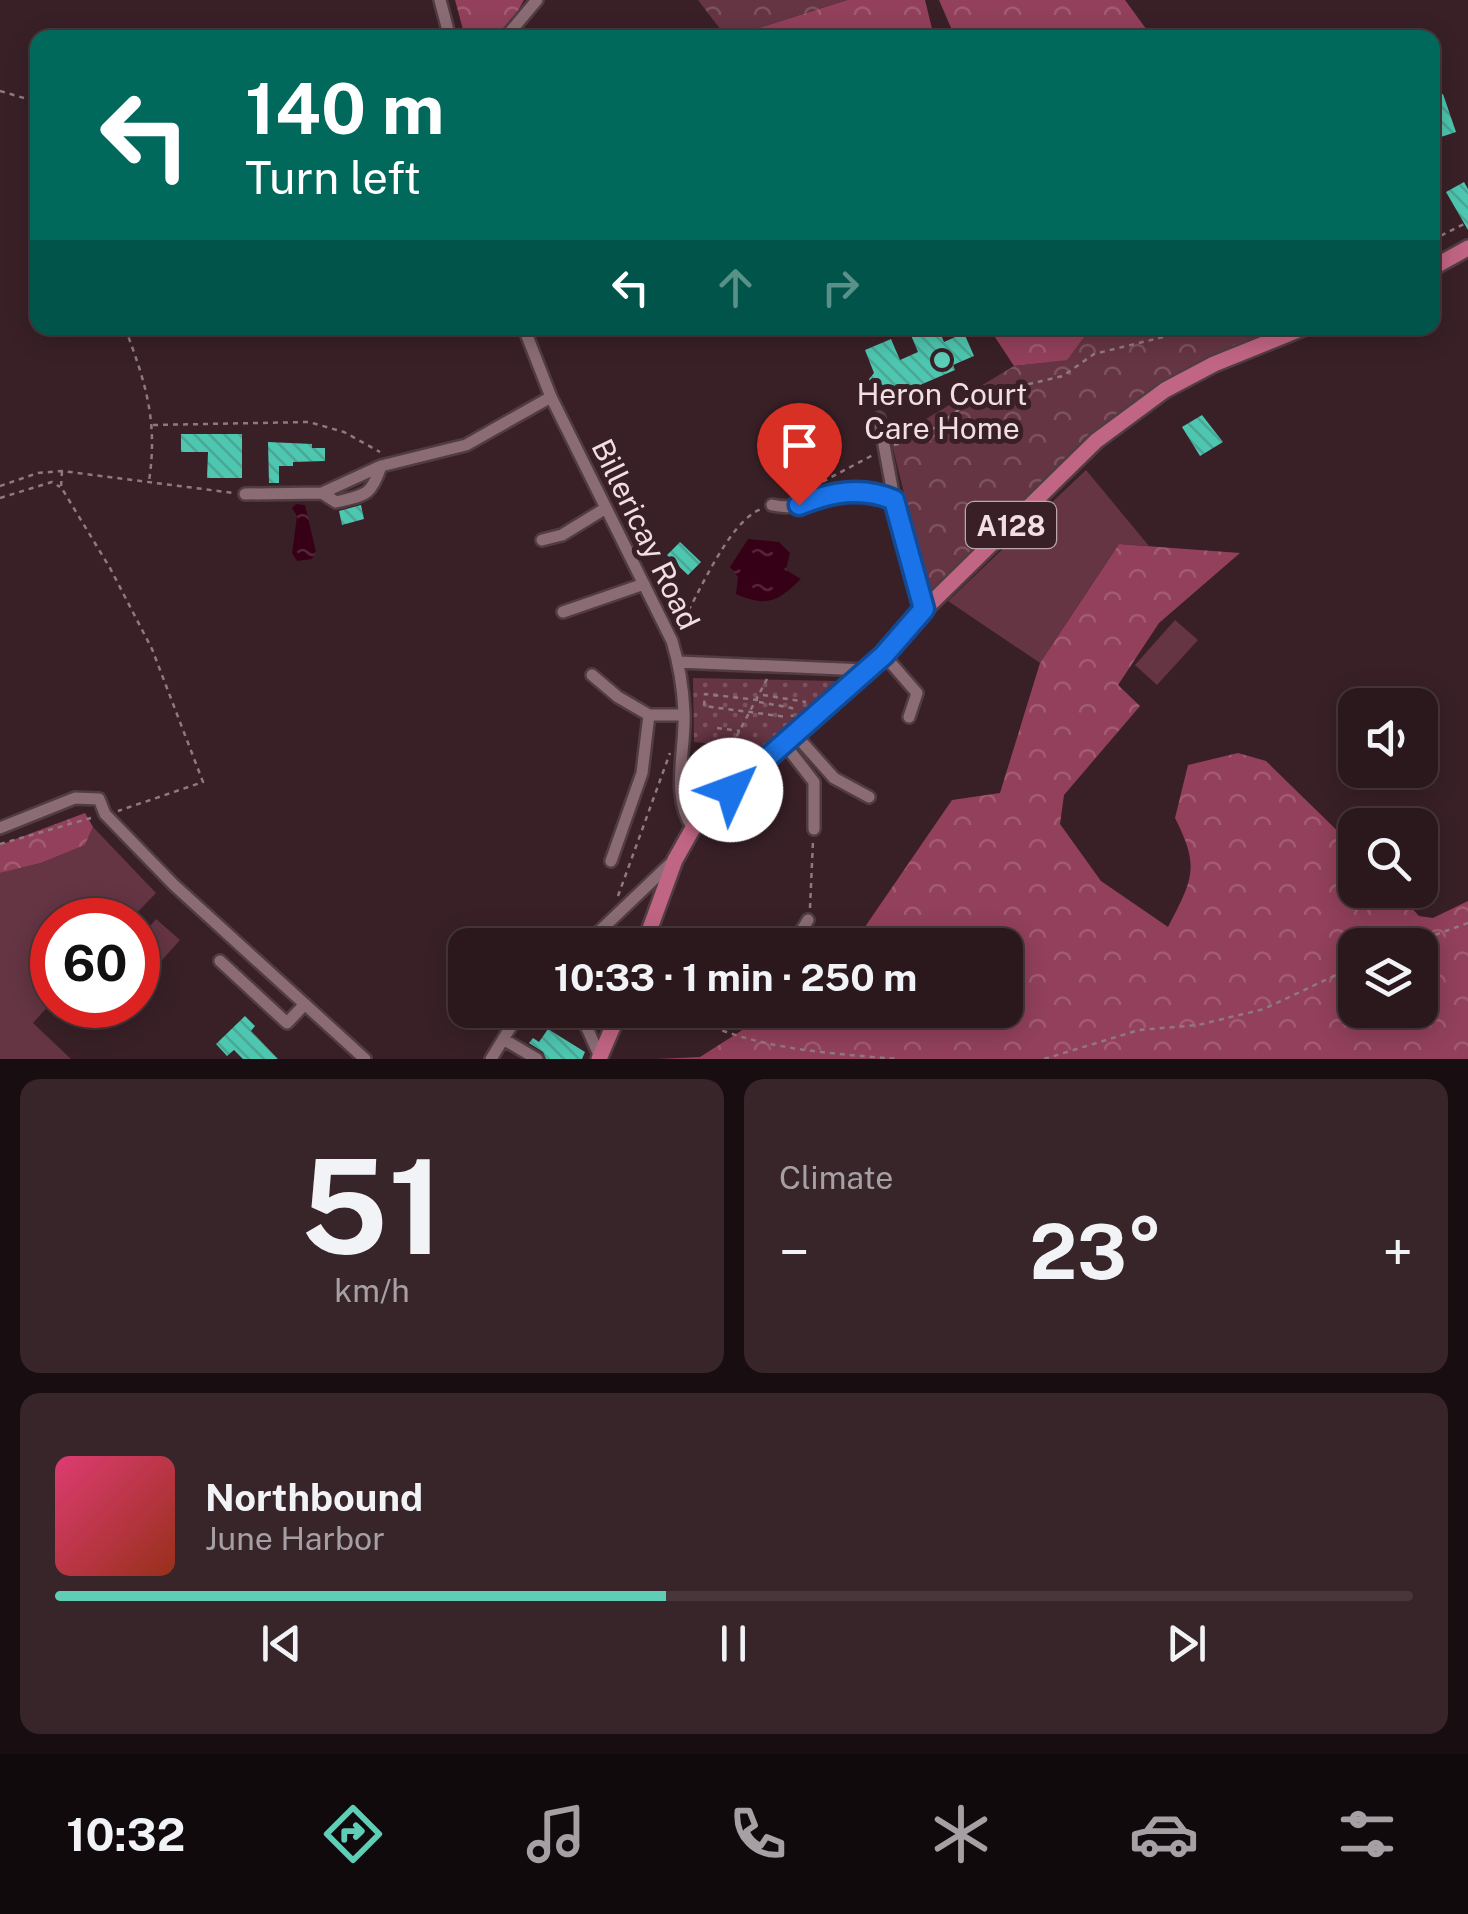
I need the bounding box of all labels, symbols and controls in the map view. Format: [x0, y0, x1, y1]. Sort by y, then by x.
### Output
text: 140 m [245, 67, 444, 150]
icon: left [80, 70, 210, 200]
text: Turn left [245, 151, 421, 204]
icon: left [603, 260, 658, 315]
icon: ahead [708, 260, 763, 315]
icon: right [813, 260, 868, 315]
marker: Heron Court Care Home [931, 349, 953, 371]
place label: Heron Court Care Home [857, 376, 1027, 446]
pin [757, 403, 842, 506]
icon: arrive [772, 418, 827, 473]
street label: Billericay Road [584, 433, 708, 635]
road number: A128 [966, 502, 1056, 548]
map controls [1338, 688, 1438, 1028]
button: sound [1338, 688, 1438, 788]
position arrow [679, 738, 783, 842]
button: search [1338, 808, 1438, 908]
speed limit sign: 60 [30, 898, 160, 1028]
button: layers [1338, 928, 1438, 1028]
text: 10:33 · 1 min · 250 m [554, 955, 917, 1000]
text: 51 [300, 1131, 444, 1283]
text: Climate [779, 1159, 893, 1196]
text: 23° [1029, 1208, 1163, 1296]
text: − [779, 1220, 810, 1284]
text: + [1383, 1220, 1413, 1284]
text: km/h [334, 1272, 410, 1309]
text: Northbound [205, 1475, 423, 1520]
text: June Harbor [205, 1520, 385, 1557]
icon: previous [254, 1616, 309, 1671]
icon: pause [706, 1616, 761, 1671]
icon: next [1159, 1616, 1214, 1671]
icon: directions [318, 1799, 388, 1869]
icon: music [521, 1799, 591, 1869]
icon: phone [723, 1799, 793, 1869]
icon: climate [926, 1799, 996, 1869]
icon: car [1129, 1799, 1199, 1869]
icon: filters [1332, 1799, 1402, 1869]
text: 10:32 [66, 1808, 185, 1861]

